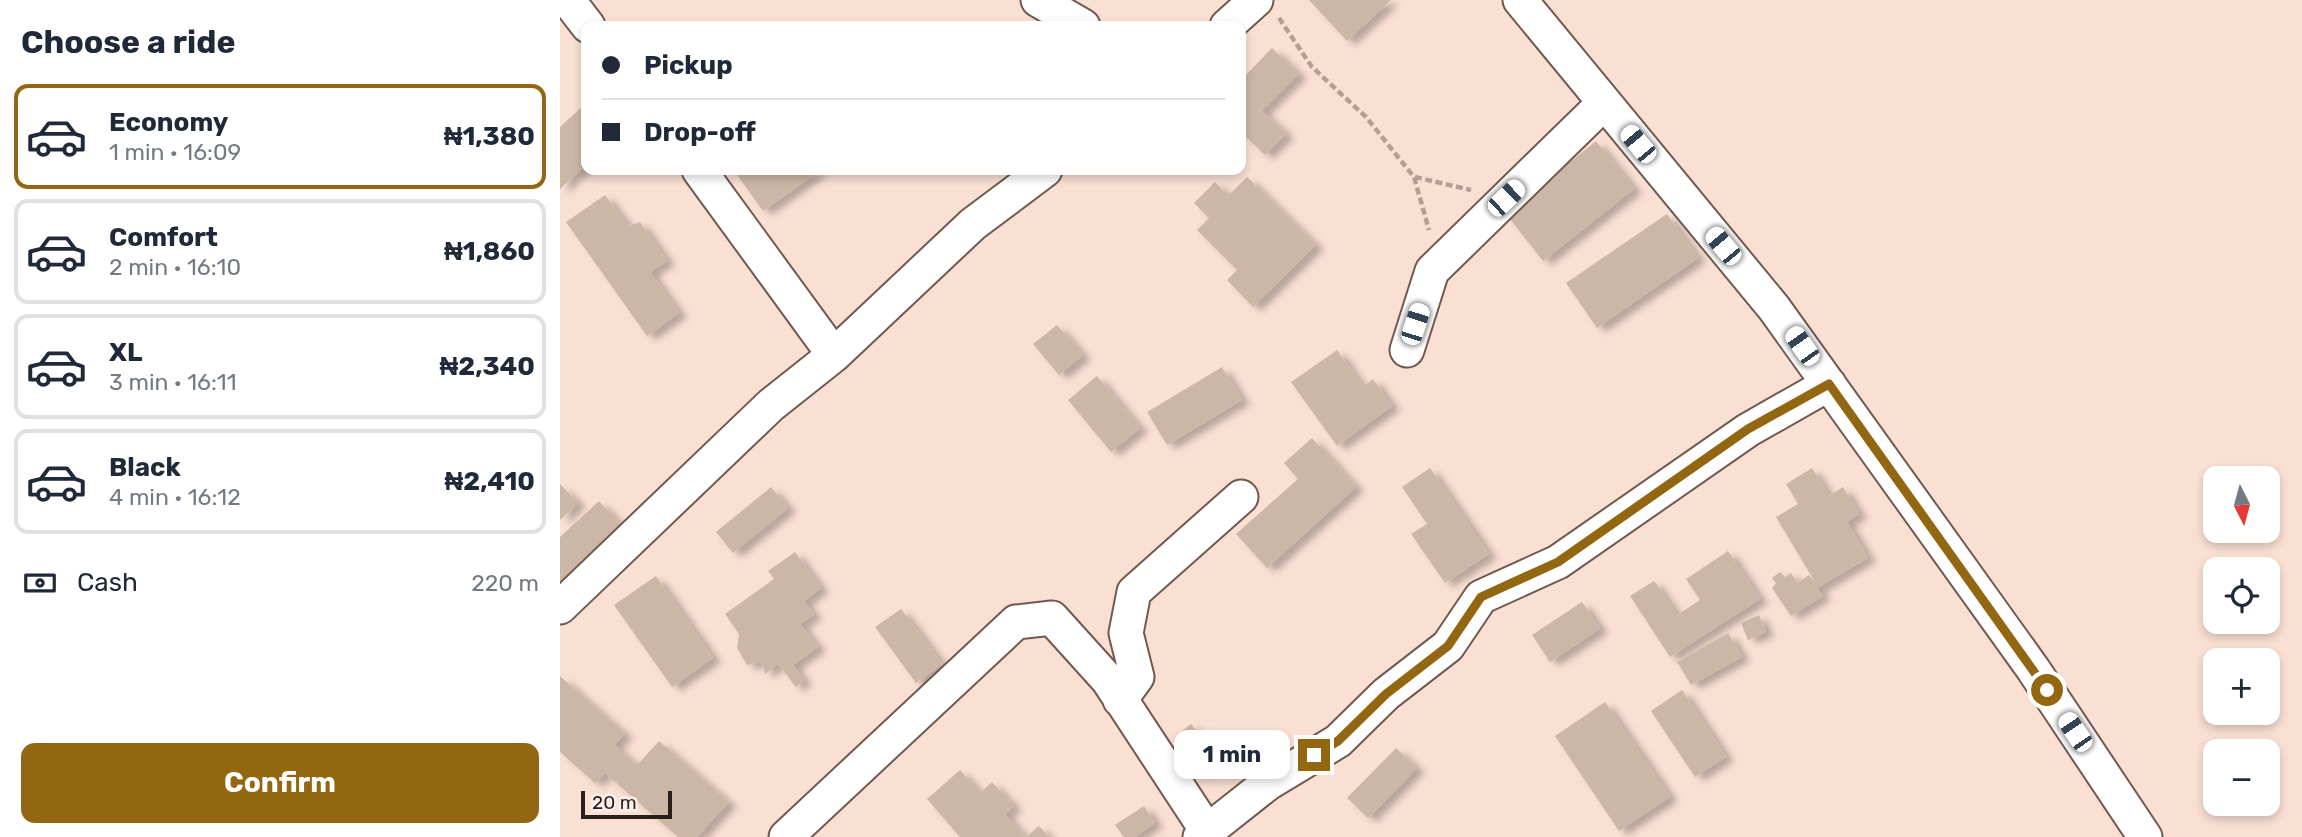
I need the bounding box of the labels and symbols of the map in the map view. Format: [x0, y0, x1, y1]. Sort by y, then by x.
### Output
car [1617, 121, 1660, 167]
car [1484, 176, 1529, 220]
car [1702, 223, 1745, 269]
car [1399, 301, 1432, 347]
car [1782, 323, 1823, 369]
north arrow [2203, 466, 2280, 542]
route start [2031, 674, 2063, 706]
car [2055, 709, 2096, 755]
callout: 1 min [1174, 730, 1290, 780]
route end [1298, 739, 1330, 771]
scale bar [581, 788, 672, 820]

